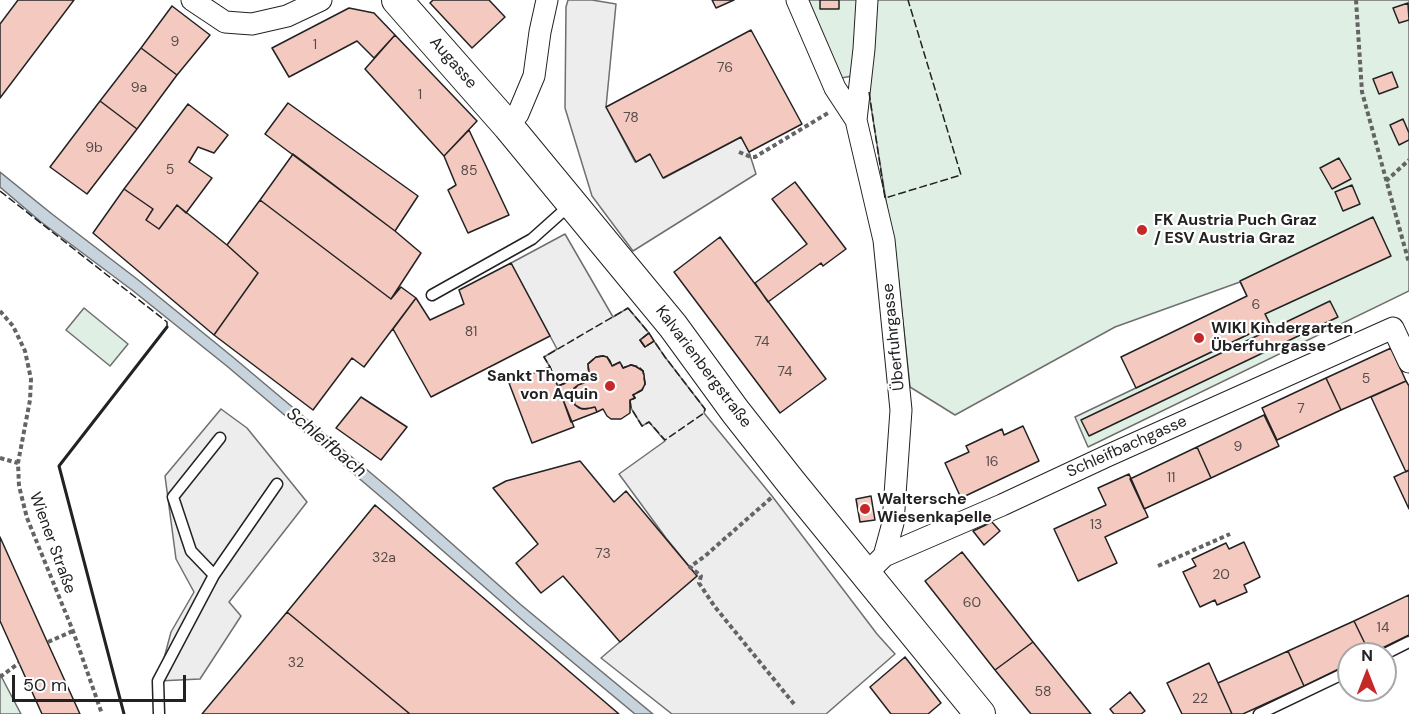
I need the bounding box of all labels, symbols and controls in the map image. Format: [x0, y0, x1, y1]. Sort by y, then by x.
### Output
street label: Augasse [425, 33, 481, 93]
house number: 9 [171, 34, 179, 50]
house number: 1 [313, 37, 317, 53]
house number: 76 [717, 60, 733, 76]
house number: 9a [131, 80, 147, 96]
house number: 1 [418, 87, 422, 103]
house number: 78 [623, 110, 639, 126]
house number: 9b [85, 140, 103, 156]
house number: 5 [166, 162, 174, 178]
house number: 85 [460, 163, 478, 179]
place label: FK Austria Puch Graz / ESV Austria Graz [1154, 211, 1317, 249]
marker: FK Austria Puch Graz / ESV Austria Graz [1135, 223, 1149, 237]
street label: Überfuhrgasse [879, 282, 909, 392]
house number: 6 [1252, 297, 1260, 313]
street label: Kalvarienbergstraße [651, 302, 755, 432]
place label: WIKI Kindergarten Überfuhrgasse [1211, 319, 1353, 357]
house number: 81 [465, 324, 477, 340]
marker: WIKI Kindergarten Überfuhrgasse [1192, 331, 1206, 345]
house number: 74 [754, 334, 770, 350]
house number: 74 [777, 364, 793, 380]
place label: Sankt Thomas von Aquin [487, 367, 598, 405]
house number: 5 [1362, 371, 1370, 387]
marker: Sankt Thomas von Aquin [603, 379, 617, 393]
house number: 7 [1297, 401, 1305, 417]
water label: Schleifbach [282, 403, 370, 483]
street label: Schleifbachgasse [1064, 412, 1190, 482]
house number: 9 [1234, 439, 1242, 455]
house number: 16 [985, 454, 999, 470]
house number: 11 [1167, 470, 1175, 486]
street label: Wiener Straße [25, 490, 79, 596]
place label: Waltersche Wiesenkapelle [877, 490, 992, 528]
marker: Waltersche Wiesenkapelle [858, 502, 872, 516]
house number: 13 [1090, 517, 1102, 533]
house number: 73 [595, 546, 611, 562]
house number: 32a [372, 550, 396, 566]
house number: 20 [1212, 567, 1230, 583]
house number: 60 [963, 595, 981, 611]
house number: 14 [1377, 620, 1389, 636]
north arrow [1337, 642, 1397, 702]
text: N [1361, 645, 1373, 666]
house number: 32 [288, 655, 304, 671]
scale bar [15, 663, 189, 701]
text: 50 m [23, 673, 67, 697]
house number: 58 [1034, 684, 1052, 700]
house number: 22 [1192, 691, 1208, 707]

